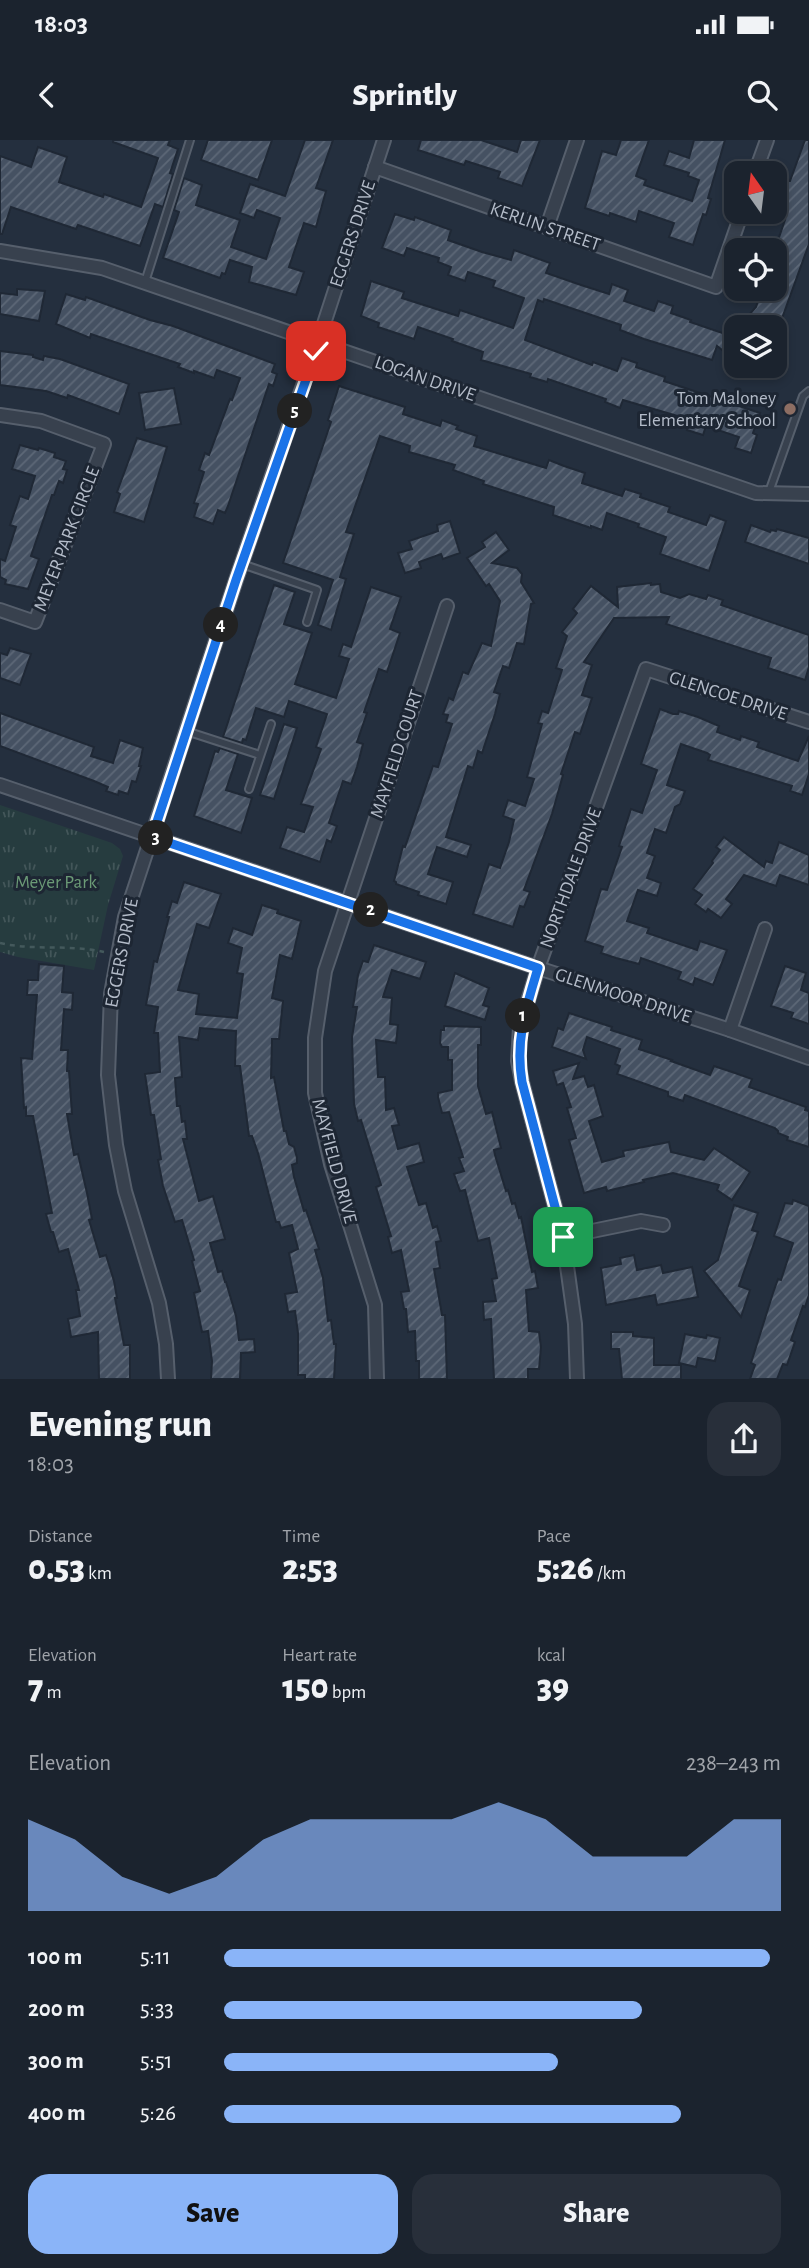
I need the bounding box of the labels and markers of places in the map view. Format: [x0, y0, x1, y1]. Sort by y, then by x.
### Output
pin [286, 321, 346, 381]
place label: Tom Maloney Elementary School [638, 389, 776, 430]
pin: 5 [278, 394, 312, 428]
marker: Tom Maloney Elementary School [782, 401, 798, 417]
pin: 4 [204, 608, 238, 643]
pin: 3 [138, 820, 174, 856]
pin: 2 [354, 892, 388, 928]
pin: 1 [505, 998, 540, 1034]
pin [533, 1207, 593, 1267]

